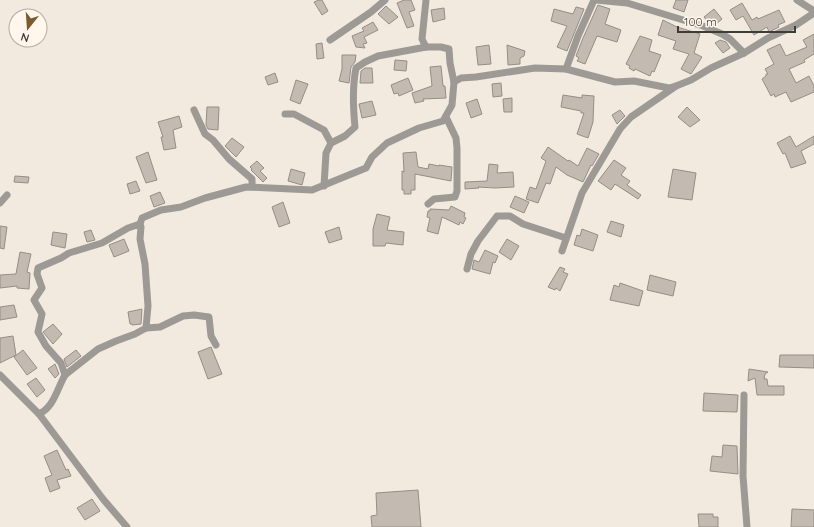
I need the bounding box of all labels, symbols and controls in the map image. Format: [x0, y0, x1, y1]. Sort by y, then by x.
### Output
north arrow [8, 8, 48, 48]
scale bar [678, 8, 795, 34]
text: 100 m [684, 14, 717, 29]
text: N [19, 30, 31, 45]

